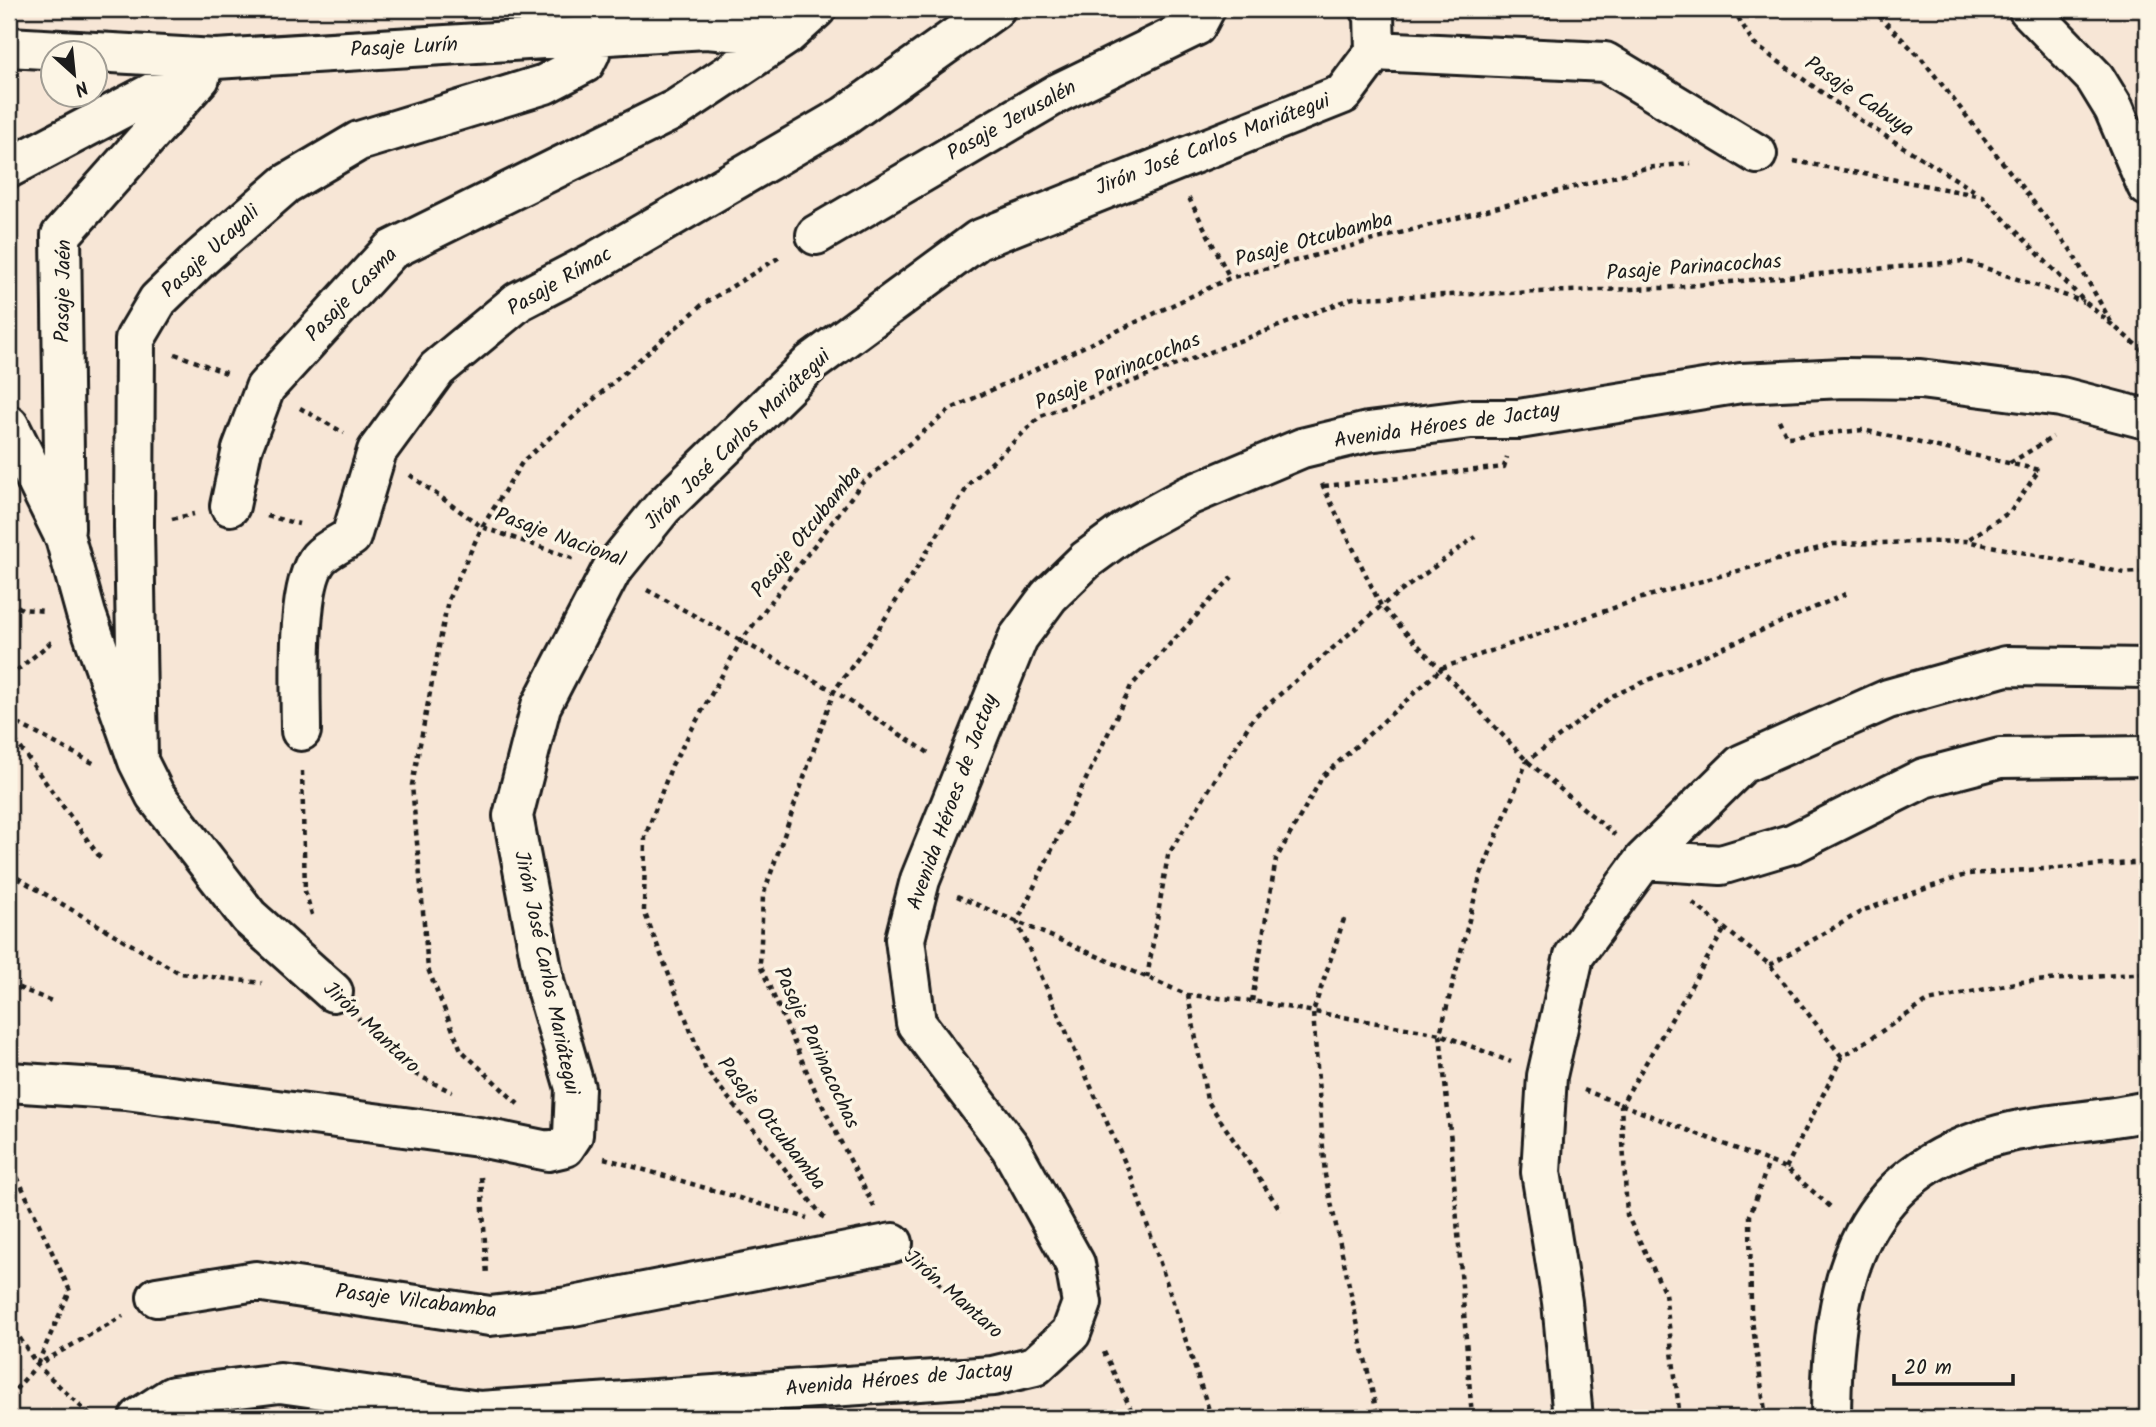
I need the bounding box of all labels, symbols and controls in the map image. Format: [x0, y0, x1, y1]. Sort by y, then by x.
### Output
street label: Pasaje Lurín [349, 29, 459, 67]
north arrow [38, 38, 108, 108]
street label: Pasaje Cabuya [1797, 48, 1921, 146]
text: N [69, 71, 93, 103]
street label: Pasaje Jerusalén [941, 72, 1083, 170]
street label: Jirón José Carlos Mariátegui [1091, 85, 1336, 205]
street label: Pasaje Ucayali [154, 197, 269, 307]
street label: Pasaje Otcubamba [1231, 203, 1397, 277]
street label: Pasaje Jaén [47, 239, 81, 343]
street label: Pasaje Rímac [501, 239, 619, 325]
street label: Pasaje Casma [298, 240, 406, 350]
street label: Pasaje Parinacochas [1605, 245, 1783, 291]
street label: Pasaje Parinacochas [1030, 324, 1206, 420]
street label: Jirón José Carlos Mariátegui [637, 341, 840, 538]
street label: Avenida Héroes de Jactay [1332, 394, 1562, 458]
street label: Pasaje Otcubamba [743, 459, 871, 605]
street label: Pasaje Nacional [490, 499, 630, 577]
street label: Avenida Héroes de Jactay [899, 689, 1008, 915]
street label: Jirón José Carlos Mariátegui [504, 848, 588, 1099]
street label: Pasaje Parinacochas [764, 961, 868, 1135]
street label: Jirón Mantaro [315, 974, 427, 1082]
street label: Pasaje Otcubamba [708, 1050, 834, 1198]
street label: Jirón Mantaro [896, 1242, 1010, 1348]
street label: Pasaje Vilcabamba [333, 1276, 499, 1328]
scale bar [1894, 1343, 2012, 1387]
text: 20 m [1904, 1352, 1952, 1385]
street label: Avenida Héroes de Jactay [784, 1354, 1014, 1406]

